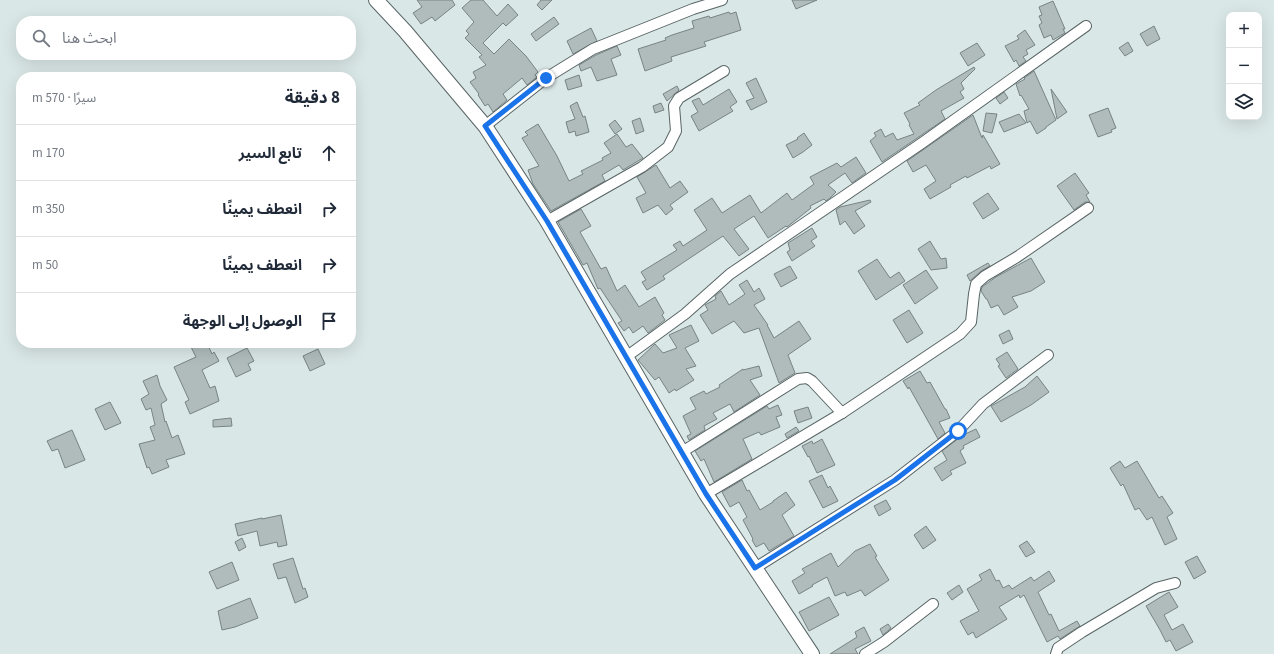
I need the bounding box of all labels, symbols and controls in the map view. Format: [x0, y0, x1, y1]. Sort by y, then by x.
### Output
map controls [1226, 12, 1262, 120]
button: + [1226, 12, 1262, 48]
search box [16, 16, 356, 60]
icon: search [30, 27, 52, 49]
text: ابحث هنا [62, 28, 117, 49]
button: − [1226, 48, 1262, 84]
route end [537, 69, 555, 87]
button: layers [1226, 84, 1262, 120]
text: 8 دقيقة [285, 86, 340, 110]
text: سيرًا · 570 m [32, 89, 96, 107]
icon: ahead [318, 142, 340, 164]
text: تابع السير [239, 143, 302, 164]
text: 170 m [32, 144, 65, 162]
icon: right [318, 198, 340, 220]
text: انعطف يمينًا [222, 199, 302, 220]
text: 350 m [32, 200, 65, 218]
icon: right [318, 254, 340, 276]
text: انعطف يمينًا [222, 255, 302, 276]
text: 50 m [32, 256, 58, 274]
icon: arrive [318, 310, 340, 332]
text: الوصول إلى الوجهة [183, 311, 302, 332]
route start [949, 422, 967, 440]

